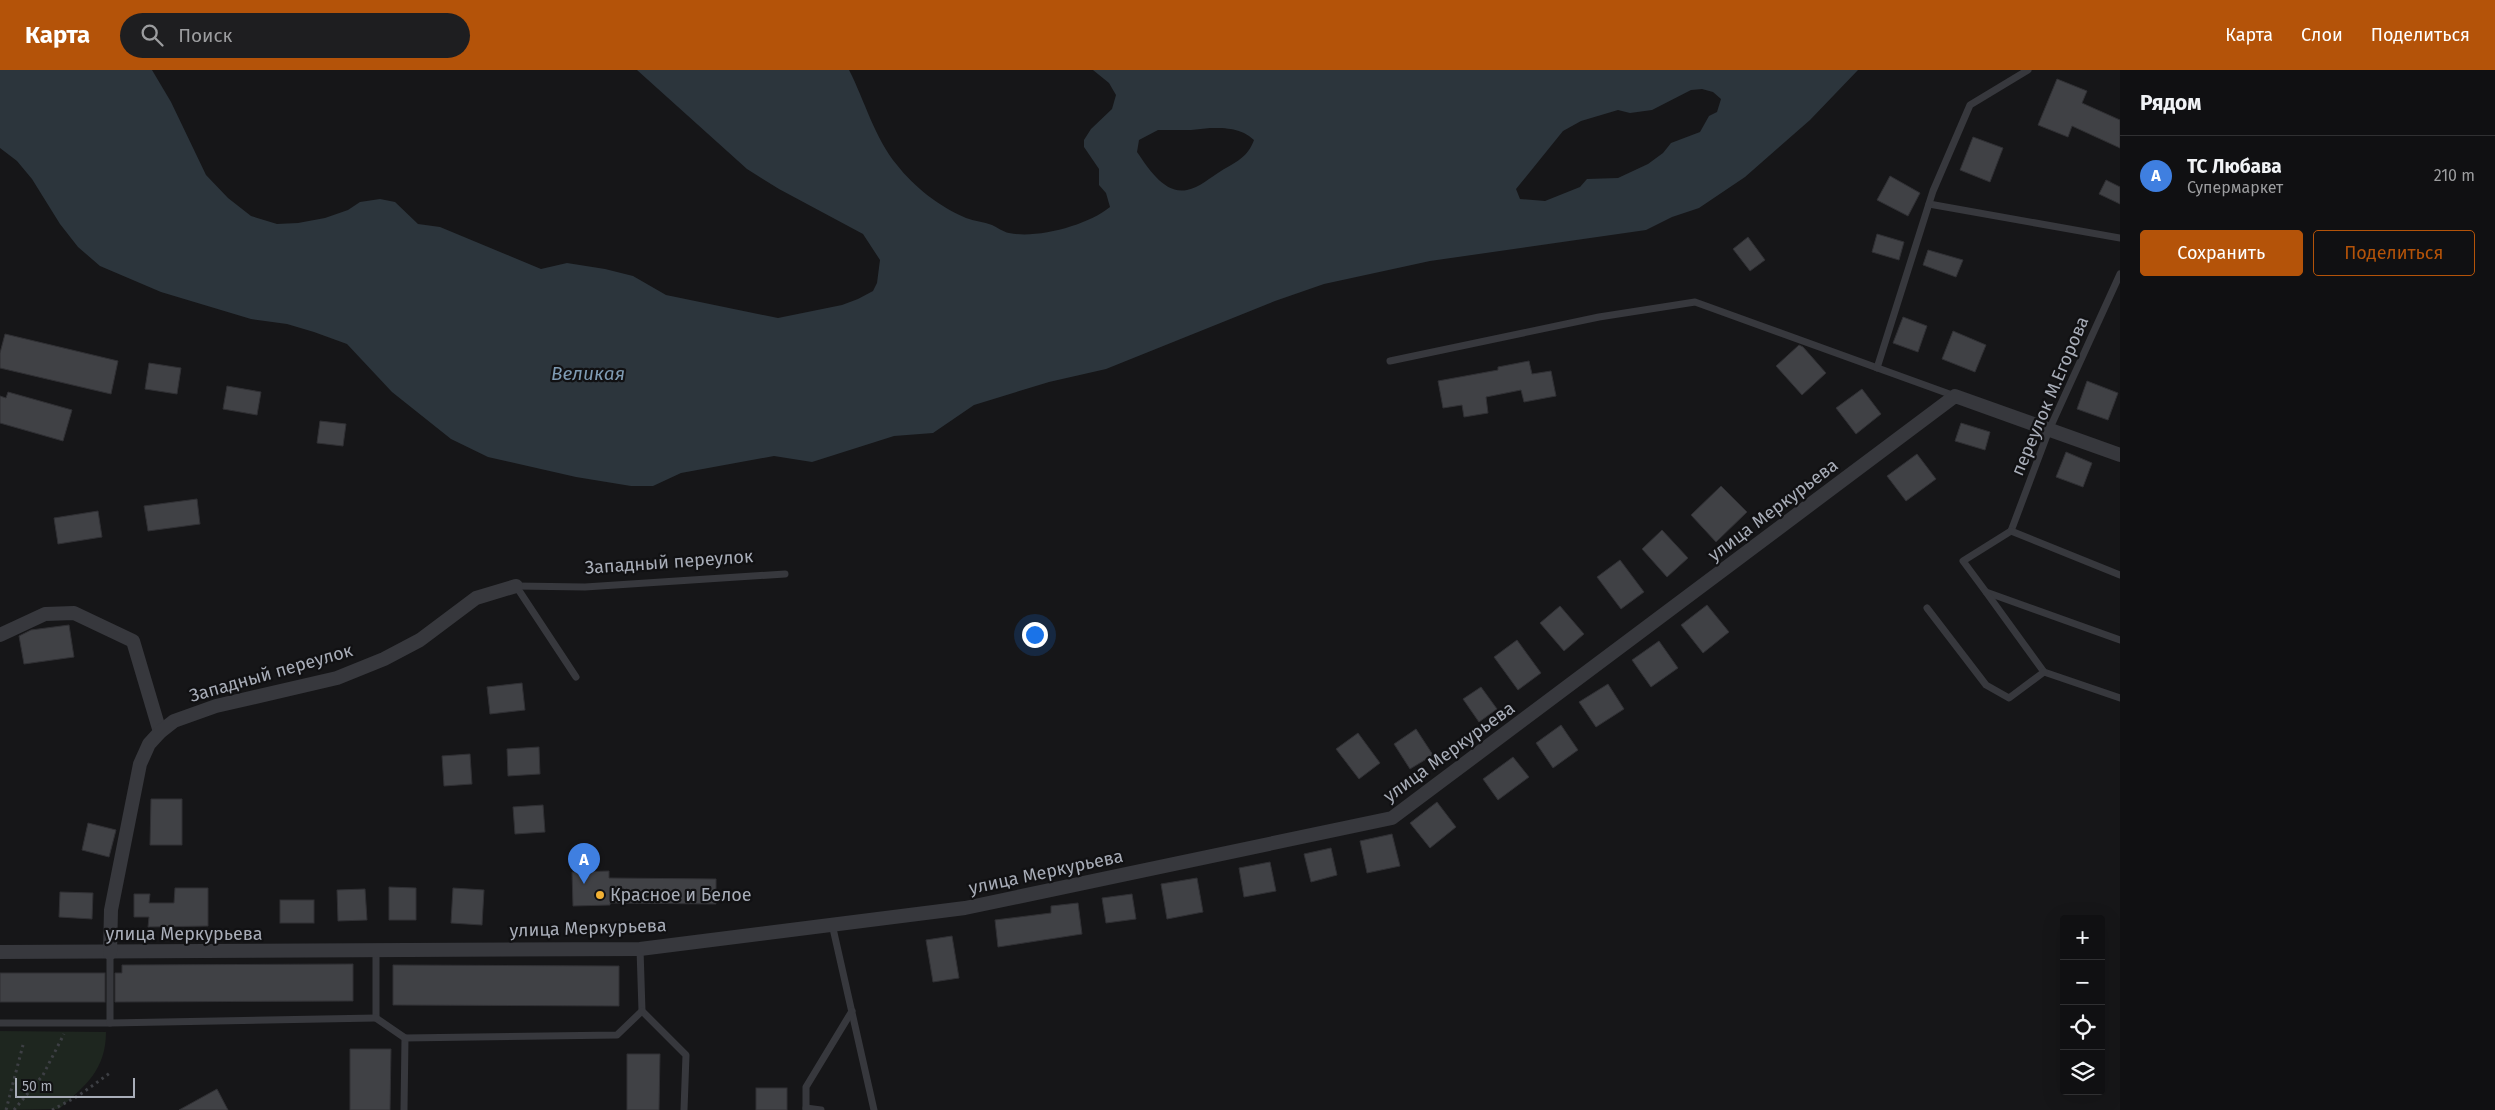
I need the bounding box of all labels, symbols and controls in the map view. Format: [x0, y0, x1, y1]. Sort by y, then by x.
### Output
search box [120, 13, 470, 58]
text: Карта [25, 21, 90, 49]
icon: search [138, 21, 166, 49]
text: Поиск [178, 24, 232, 47]
text: Карта [2225, 24, 2273, 46]
text: Слои [2301, 24, 2343, 46]
text: Поделиться [2371, 24, 2470, 46]
text: Рядом [2140, 90, 2201, 116]
text: ТС Любава [2187, 155, 2282, 178]
text: A [2151, 166, 2161, 185]
text: 210 m [2434, 166, 2475, 185]
text: Супермаркет [2187, 178, 2283, 197]
button: Сохранить [2140, 230, 2303, 276]
button: Поделиться [2313, 230, 2475, 276]
street label: переулок М.Егорова [2006, 313, 2094, 479]
water label: Великая [551, 362, 625, 385]
street label: улица Меркурьева [1704, 454, 1842, 566]
street label: Западный переулок [584, 545, 755, 579]
your location [1022, 622, 1048, 648]
street label: Западный переулок [187, 639, 356, 707]
street label: улица Меркурьева [1379, 697, 1519, 807]
pin: A [568, 843, 600, 884]
street label: улица Меркурьева [967, 845, 1125, 899]
place label: Красное и Белое [610, 884, 752, 906]
marker: Красное и Белое [594, 889, 606, 901]
street label: улица Меркурьева [509, 914, 667, 942]
map controls [2060, 915, 2105, 1095]
button: + [2060, 915, 2105, 960]
street label: улица Меркурьева [105, 923, 263, 945]
button: − [2060, 960, 2105, 1005]
button: locate [2060, 1005, 2105, 1050]
button: layers [2060, 1050, 2105, 1095]
scale bar [15, 1075, 135, 1098]
text: 50 m [22, 1078, 53, 1095]

